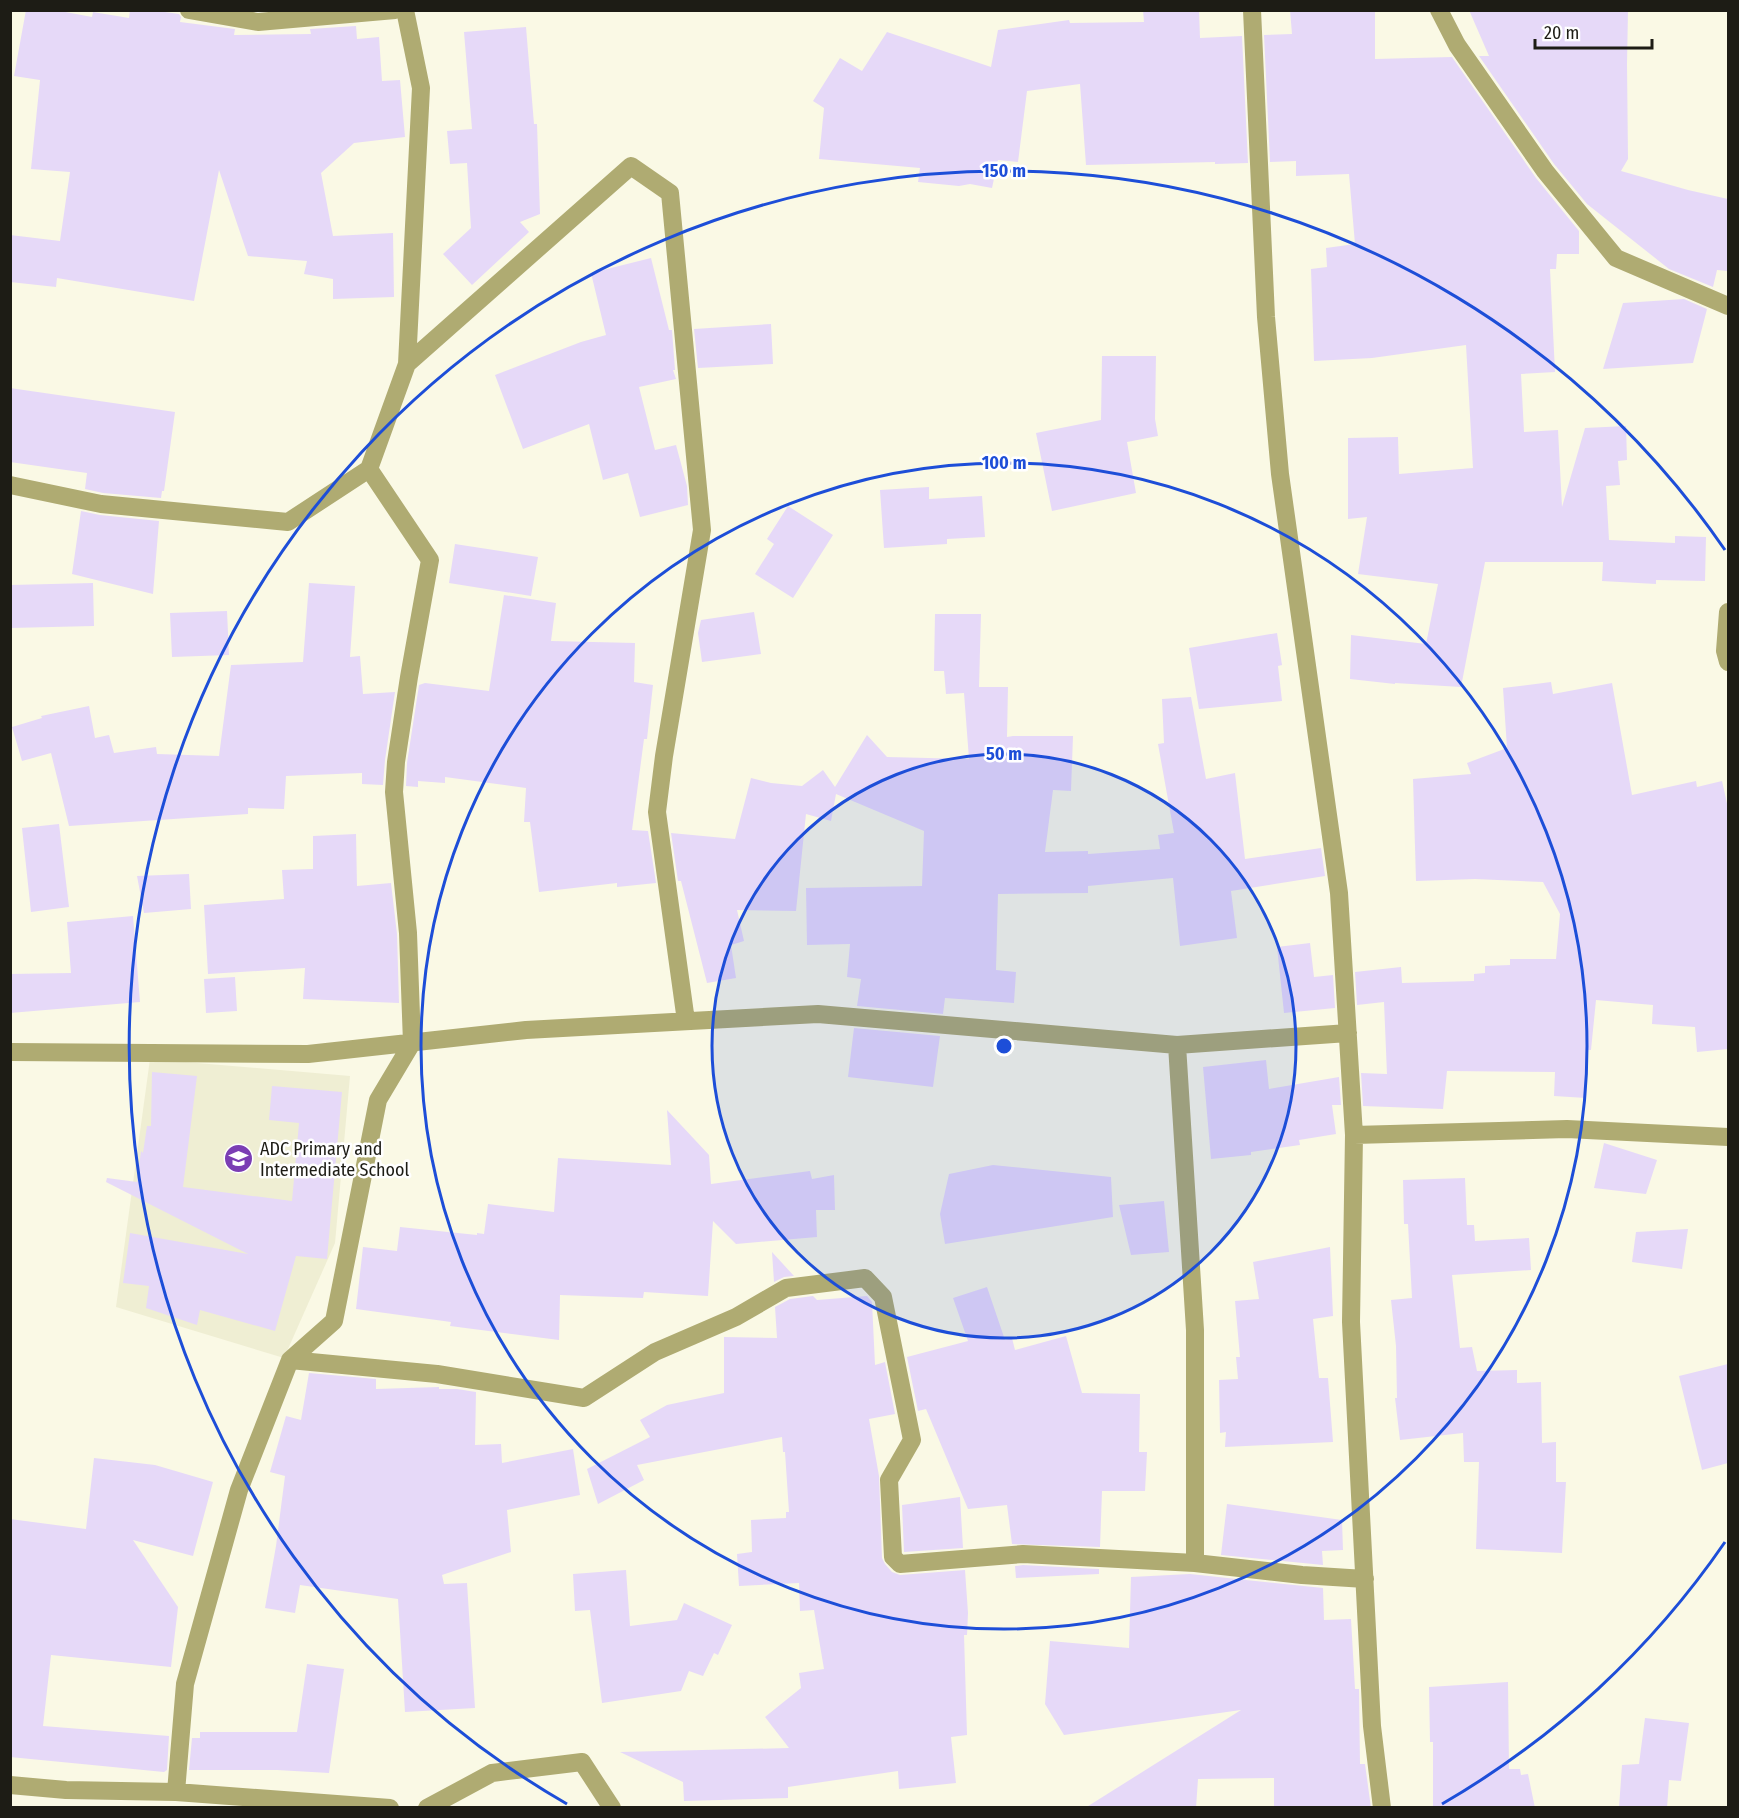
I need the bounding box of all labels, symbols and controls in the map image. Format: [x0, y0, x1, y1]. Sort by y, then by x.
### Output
scale bar [1535, 12, 1652, 50]
text: 20 m [1544, 22, 1579, 44]
text: 150 m [982, 160, 1026, 182]
text: 100 m [982, 452, 1026, 474]
text: 50 m [986, 743, 1022, 765]
centre of rings [994, 1036, 1014, 1056]
place label: ADC Primary and Intermediate School [260, 1138, 410, 1181]
school or university icon: ADC Primary and Intermediate School [223, 1143, 255, 1175]

